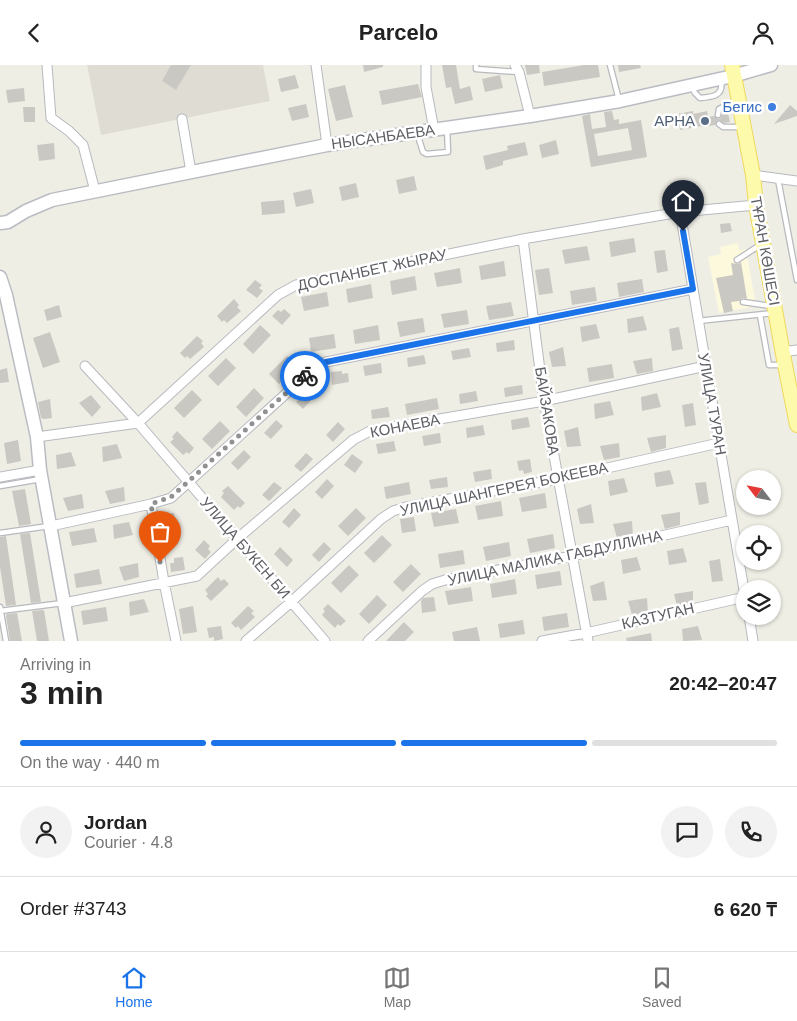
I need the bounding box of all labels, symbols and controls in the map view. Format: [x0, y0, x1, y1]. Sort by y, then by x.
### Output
icon: back [20, 19, 48, 47]
icon: person [749, 19, 777, 47]
text: Parcelo [359, 20, 438, 45]
place label: Бегис [722, 98, 762, 115]
marker: Бегис [766, 101, 778, 113]
place label: АРНА [654, 112, 695, 129]
marker: АРНА [699, 115, 711, 127]
street label: НЫСАНБАЕВА [330, 121, 436, 152]
pin [662, 180, 704, 231]
icon: home [669, 187, 697, 215]
street label: ТҰРАН КӨШЕСІ [748, 195, 783, 307]
street label: ДОСПАНБЕТ ЖЫРАУ [296, 245, 449, 294]
courier [280, 351, 330, 401]
street label: УЛИЦА ТУРАН [695, 351, 730, 456]
icon: bike [291, 362, 319, 390]
street label: БАЙЗАКОВА [532, 366, 563, 456]
street label: КОНАЕВА [369, 410, 441, 441]
street label: УЛИЦА ШАНГЕРЕЯ БОКЕЕВА [398, 458, 609, 519]
north arrow [736, 470, 781, 515]
map controls [736, 470, 781, 625]
street label: УЛИЦА БУКЕН БИ [197, 494, 294, 602]
pin [139, 511, 181, 562]
icon: bag [146, 518, 174, 546]
button: locate [736, 525, 781, 570]
street label: УЛИЦА МАЛИКА ГАБДУЛЛИНА [446, 526, 664, 589]
button: layers [736, 580, 781, 625]
street label: КАЗТУГАН [620, 599, 696, 632]
text: Arriving in [20, 656, 91, 673]
text: 20:42–20:47 [669, 673, 777, 694]
text: 3 min [20, 675, 104, 711]
text: On the way · 440 m [20, 754, 160, 771]
button: person [20, 806, 72, 858]
button: chat [661, 806, 713, 858]
button: phone [725, 806, 777, 858]
text: Jordan [84, 812, 147, 833]
text: Courier · 4.8 [84, 834, 173, 851]
text: Order #3743 [20, 898, 127, 919]
text: 6 620 ₸ [714, 899, 777, 920]
tab: Home [115, 964, 153, 1010]
tab: Map [383, 964, 411, 1010]
tab: Saved [642, 964, 682, 1010]

